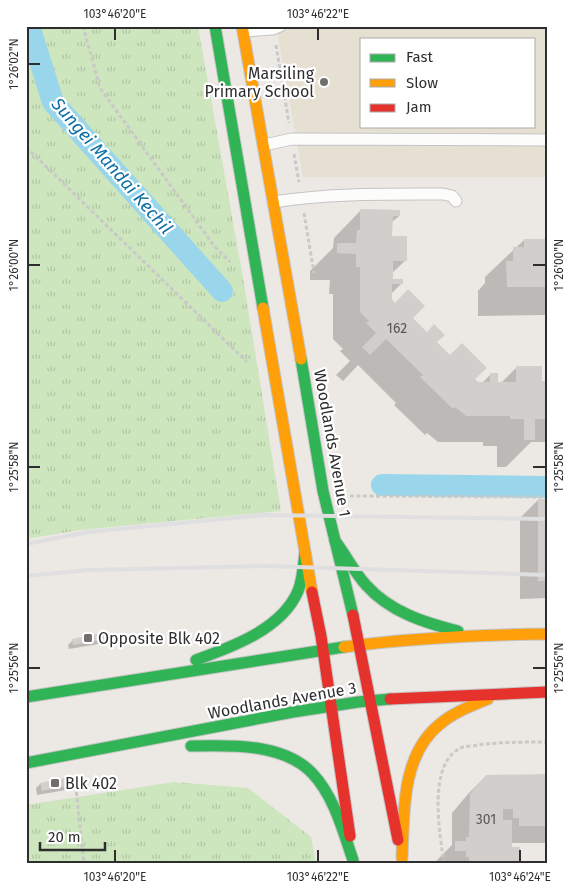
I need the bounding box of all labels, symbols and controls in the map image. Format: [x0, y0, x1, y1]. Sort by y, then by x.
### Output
text: 103°46'20"E [84, 7, 146, 21]
text: 103°46'22"E [287, 7, 349, 21]
text: 1°26'02"N [7, 38, 21, 90]
legend [360, 38, 536, 128]
text: Fast [406, 48, 433, 66]
place label: Marsiling Primary School [205, 64, 315, 101]
text: Slow [406, 74, 438, 92]
marker: Marsiling Primary School [318, 76, 330, 88]
water label: Sungei Mandai Kechil [46, 93, 177, 239]
text: Jam [406, 98, 432, 116]
text: 1°26'00"N [7, 239, 21, 291]
text: 1°26'00"N [552, 239, 566, 291]
house number: 162 [387, 320, 407, 337]
street label: Woodlands Avenue 1 [310, 368, 355, 518]
text: 1°25'58"N [7, 441, 21, 493]
text: 1°25'58"N [552, 441, 566, 493]
place label: Opposite Blk 402 [98, 629, 220, 648]
marker: Opposite Blk 402 [82, 632, 94, 644]
text: 1°25'56"N [7, 643, 21, 693]
text: 1°25'56"N [552, 643, 566, 693]
street label: Woodlands Avenue 3 [206, 678, 358, 723]
place label: Blk 402 [65, 774, 117, 793]
marker: Blk 402 [49, 777, 61, 789]
house number: 301 [476, 811, 496, 828]
scale bar [40, 820, 105, 852]
text: 20 m [48, 828, 81, 846]
text: 103°46'20"E [84, 870, 146, 884]
text: 103°46'22"E [287, 870, 349, 884]
text: 103°46'24"E [489, 870, 551, 884]

